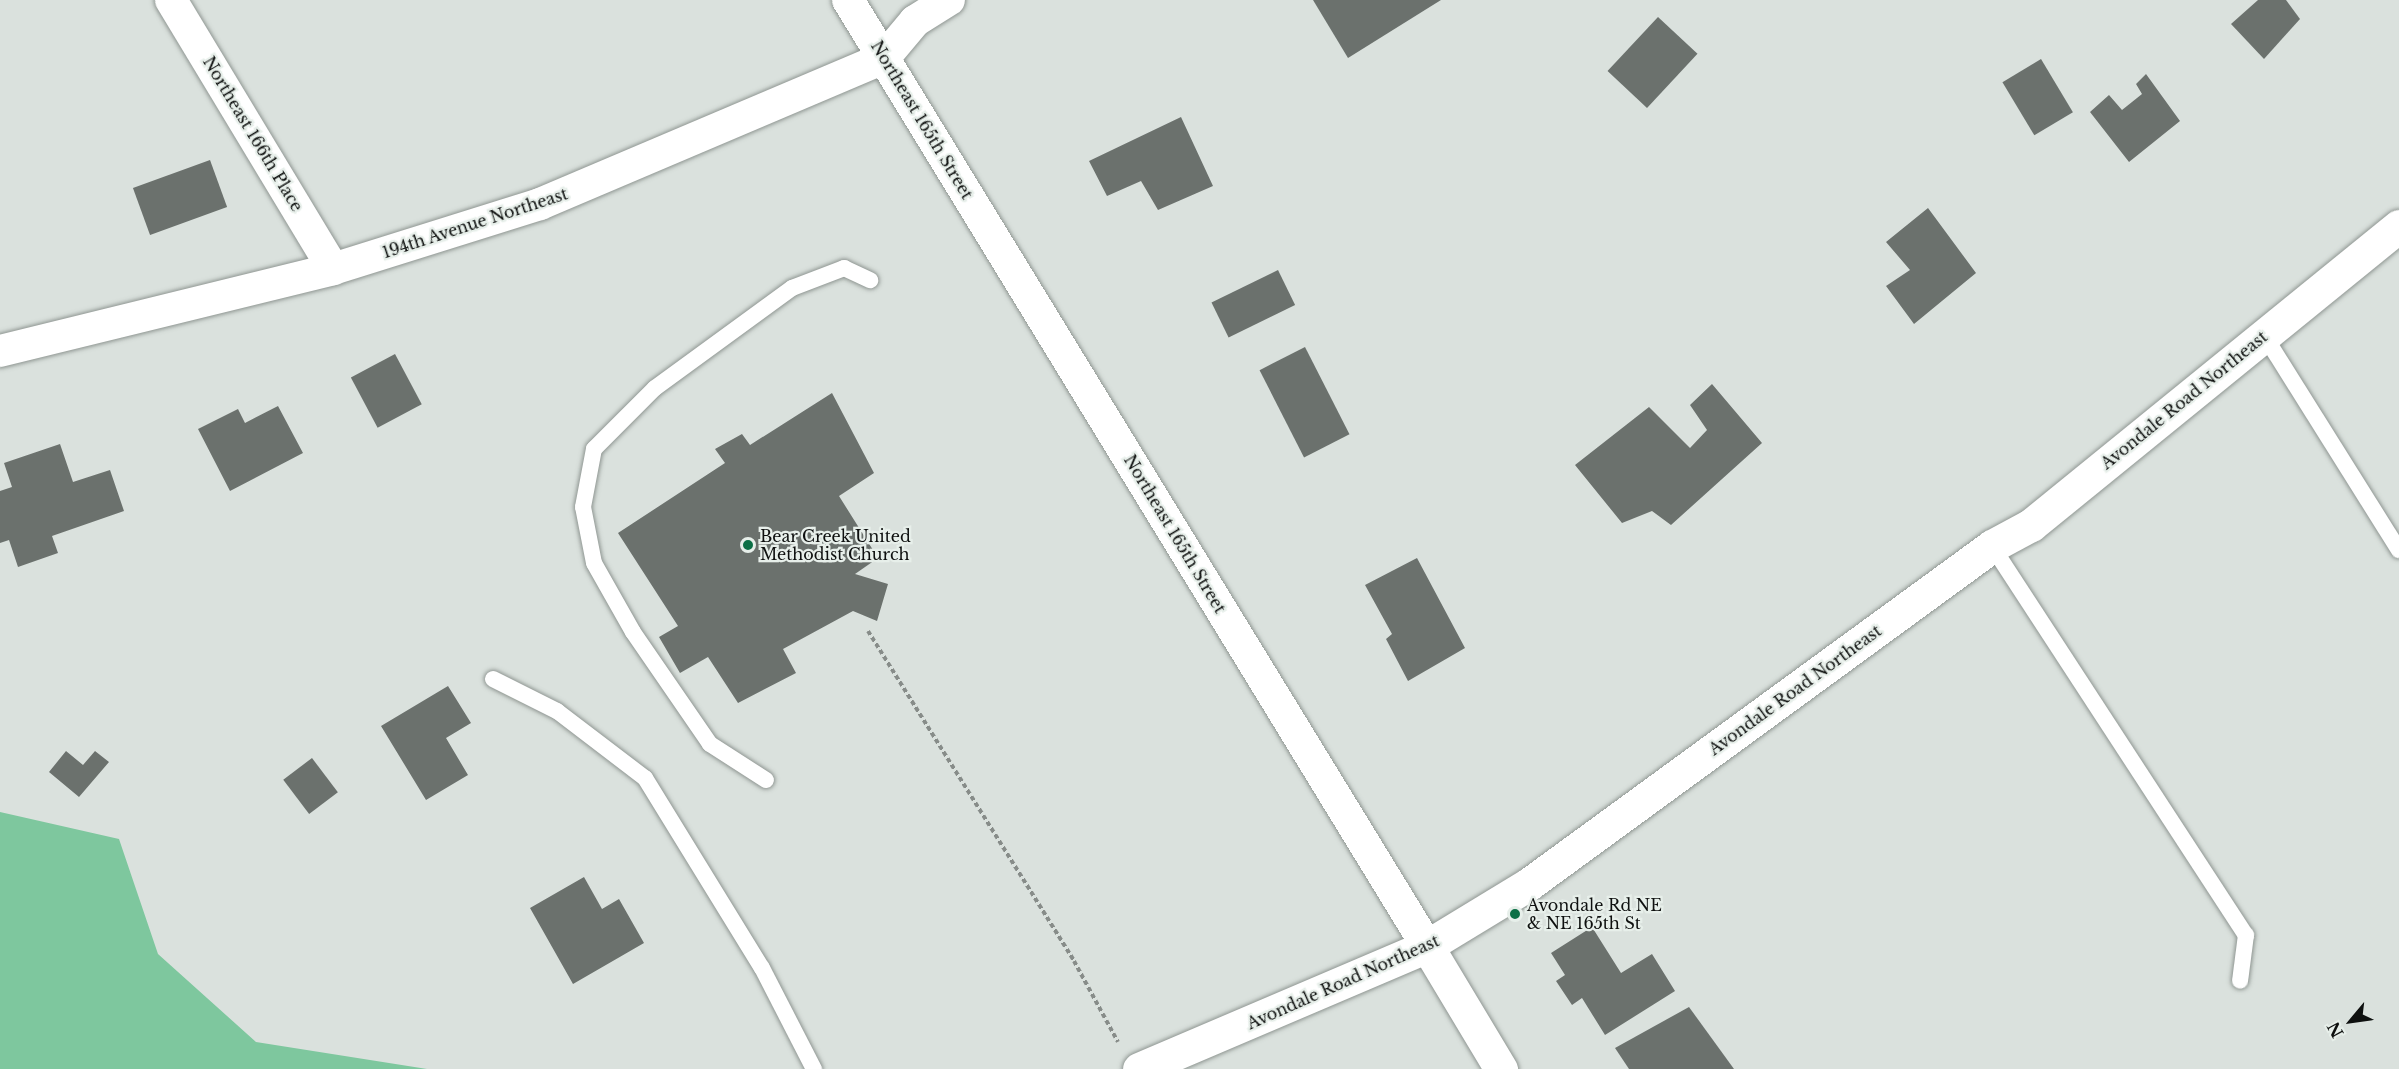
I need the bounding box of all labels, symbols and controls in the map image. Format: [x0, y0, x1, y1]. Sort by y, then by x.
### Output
street label: Northeast 165th Street [867, 37, 977, 203]
street label: Northeast 166th Place [199, 53, 307, 215]
street label: 194th Avenue Northeast [380, 184, 570, 262]
street label: Avondale Road Northeast [2097, 327, 2271, 473]
street label: Northeast 165th Street [1120, 451, 1230, 617]
place label: Bear Creek United Methodist Church [760, 526, 911, 564]
marker: Bear Creek United Methodist Church [741, 538, 755, 552]
street label: Avondale Road Northeast [1705, 621, 1885, 759]
place label: Avondale Rd NE & NE 165th St [1527, 895, 1662, 933]
marker: Avondale Rd NE & NE 165th St [1508, 907, 1522, 921]
street label: Avondale Road Northeast [1244, 931, 1442, 1033]
north arrow [2321, 991, 2381, 1051]
text: N [2323, 1018, 2348, 1041]

